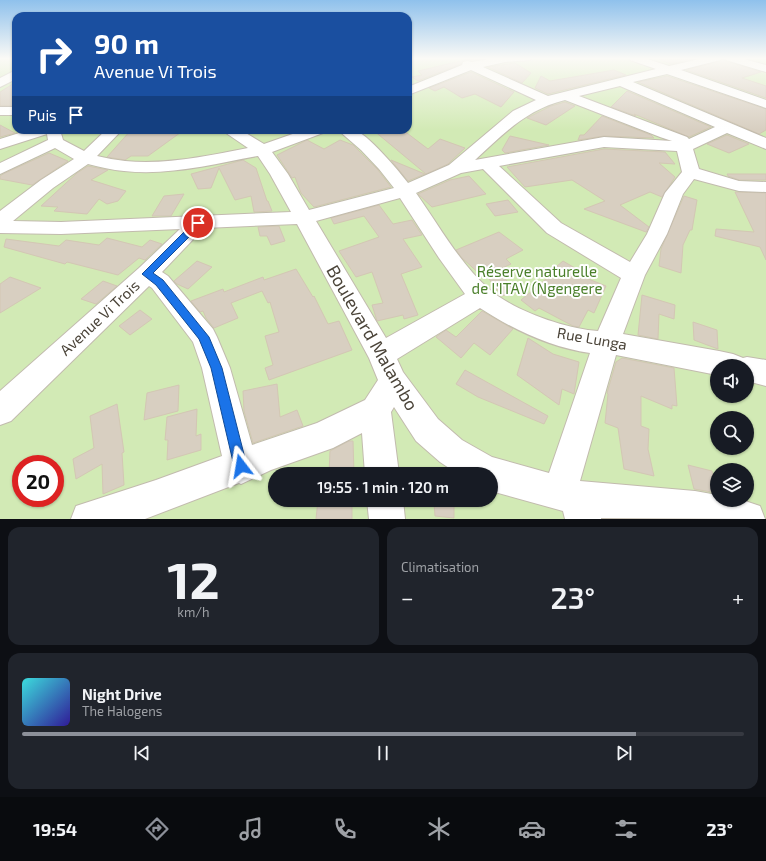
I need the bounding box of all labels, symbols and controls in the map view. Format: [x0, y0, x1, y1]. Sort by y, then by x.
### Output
text: 90 m [94, 26, 159, 60]
icon: right [28, 28, 80, 80]
text: Avenue Vi Trois [94, 60, 217, 82]
icon: arrive [65, 104, 87, 126]
text: Puis [28, 106, 57, 124]
pin [181, 206, 215, 240]
icon: arrive [187, 212, 209, 234]
street label: Boulevard Malambo [322, 261, 424, 414]
park label: Réserve naturelle de l'ITAV (Ngengere [472, 262, 602, 297]
street label: Avenue Vi Trois [56, 276, 143, 359]
street label: Rue Lunga [556, 323, 629, 353]
map controls [710, 359, 754, 507]
button: sound [710, 359, 754, 403]
button: search [710, 411, 754, 455]
position arrow [220, 445, 262, 487]
speed limit sign: 20 [12, 455, 64, 507]
button: layers [710, 463, 754, 507]
text: 19:55 · 1 min · 120 m [317, 478, 449, 496]
text: 12 [167, 547, 220, 609]
text: Climatisation [401, 559, 479, 575]
text: 23° [551, 579, 595, 615]
text: − [401, 584, 414, 610]
text: + [732, 584, 744, 610]
text: km/h [177, 604, 210, 620]
text: Night Drive [82, 685, 162, 703]
text: The Halogens [82, 703, 162, 719]
icon: previous [131, 742, 153, 764]
icon: pause [372, 742, 394, 764]
icon: next [613, 742, 635, 764]
icon: directions [143, 815, 171, 843]
icon: music [237, 815, 265, 843]
icon: phone [331, 815, 359, 843]
icon: climate [425, 815, 453, 843]
icon: car [518, 815, 546, 843]
icon: filters [612, 815, 640, 843]
text: 19:54 [33, 818, 77, 840]
text: 23° [706, 818, 733, 840]

